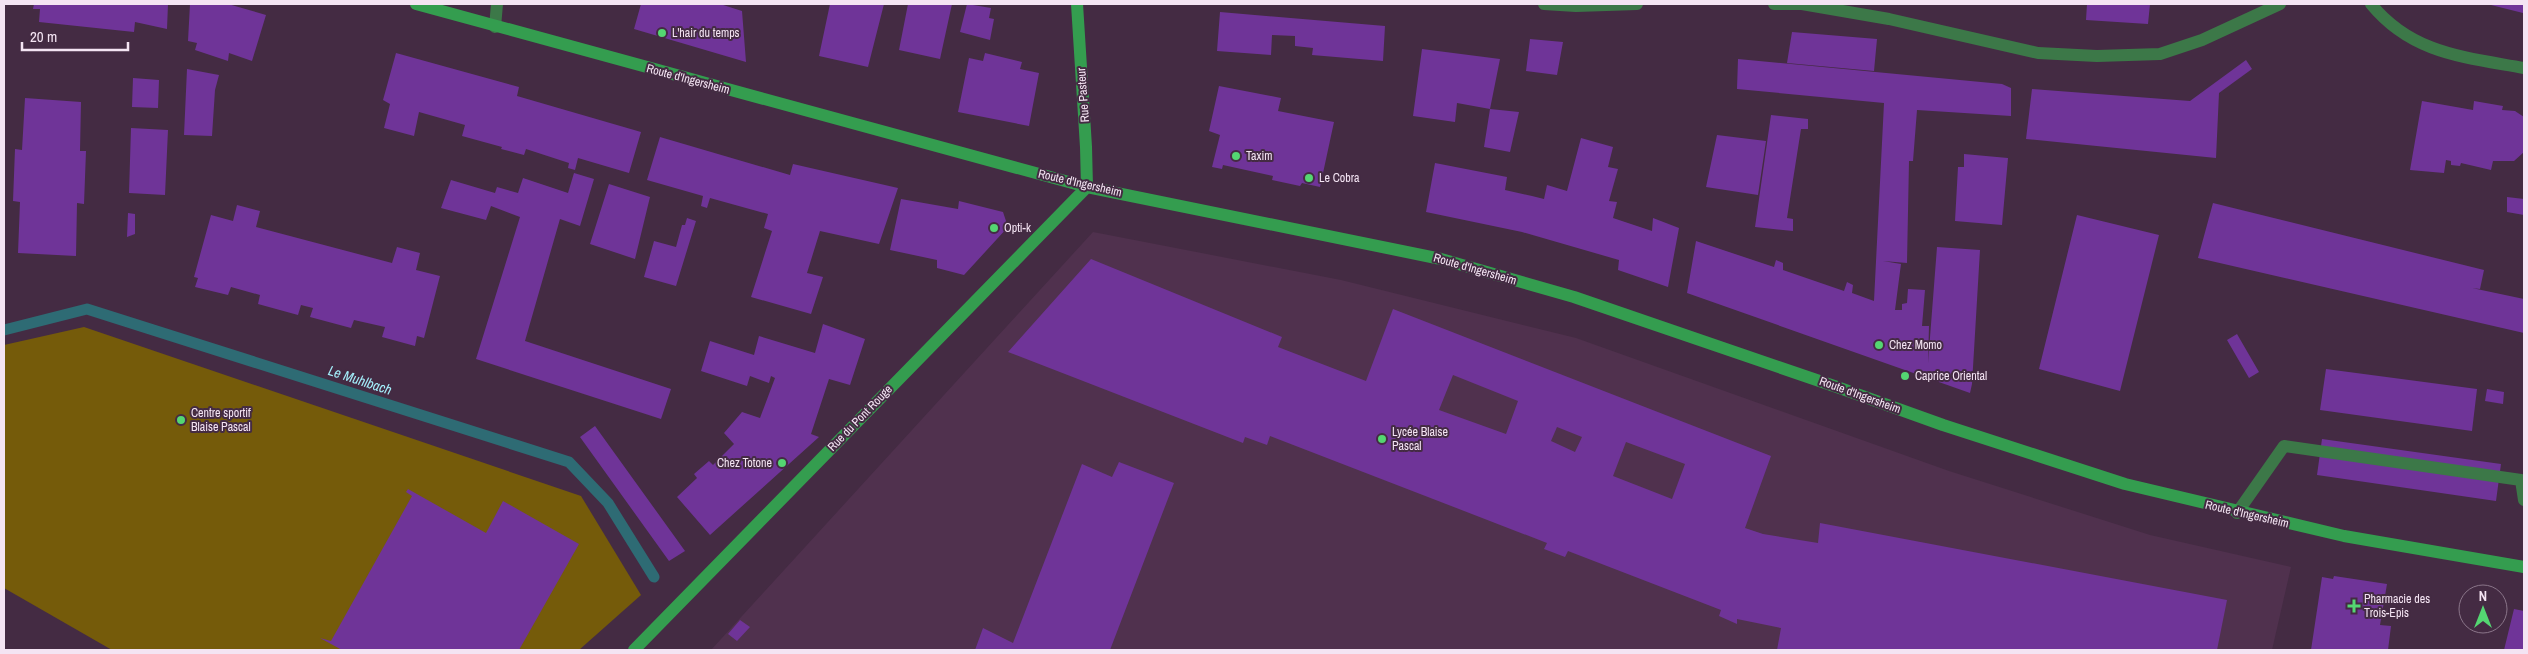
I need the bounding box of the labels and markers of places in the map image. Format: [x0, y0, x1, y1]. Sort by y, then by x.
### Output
place label: L'hair du temps [672, 25, 740, 41]
marker: L'hair du temps [656, 27, 668, 39]
place label: Taxim [1246, 148, 1272, 164]
marker: Taxim [1230, 150, 1242, 162]
place label: Le Cobra [1319, 170, 1360, 186]
marker: Le Cobra [1303, 172, 1315, 184]
place label: Opti-k [1004, 220, 1031, 236]
marker: Opti-k [988, 222, 1000, 234]
place label: Chez Momo [1889, 337, 1942, 353]
marker: Chez Momo [1873, 339, 1885, 351]
place label: Caprice Oriental [1915, 368, 1987, 384]
marker: Caprice Oriental [1899, 370, 1911, 382]
place label: Centre sportif Blaise Pascal [191, 405, 251, 435]
marker: Centre sportif Blaise Pascal [175, 414, 187, 426]
place label: Lycée Blaise Pascal [1392, 424, 1448, 454]
marker: Lycée Blaise Pascal [1376, 433, 1388, 445]
place label: Chez Totone [717, 455, 772, 471]
marker: Chez Totone [776, 457, 788, 469]
place label: Pharmacie des Trois-Epis [2364, 591, 2430, 621]
marker: Pharmacie des Trois-Epis [2348, 600, 2360, 612]

